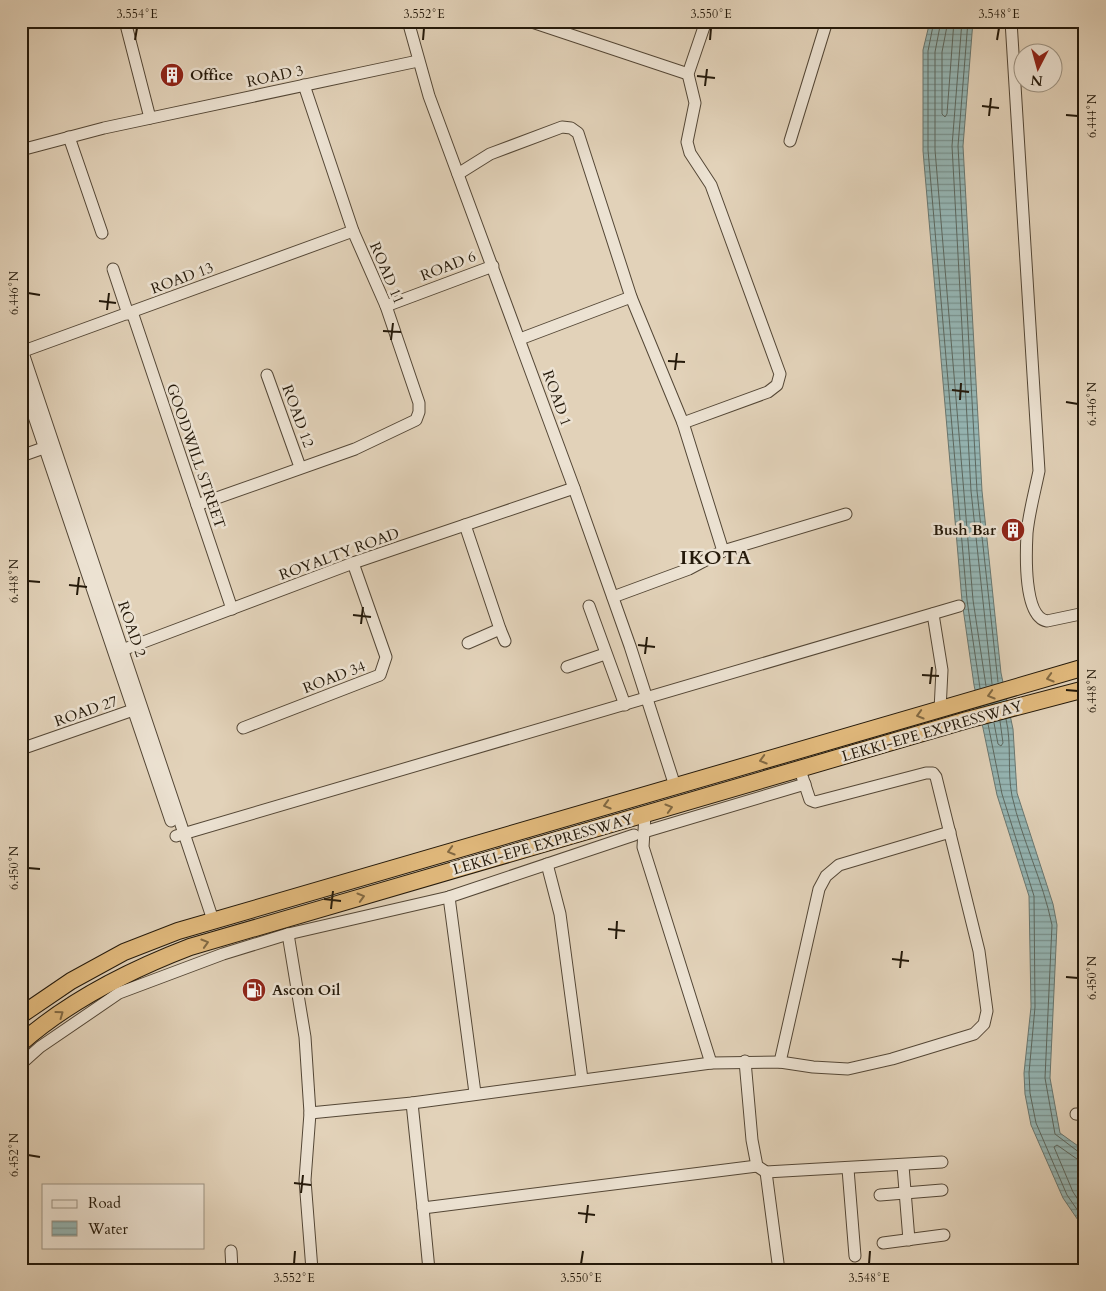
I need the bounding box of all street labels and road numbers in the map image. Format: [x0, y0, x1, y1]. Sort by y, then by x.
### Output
street label: ROAD 3 [245, 60, 305, 92]
street label: ROAD 11 [365, 239, 409, 307]
street label: ROAD 6 [417, 246, 479, 286]
street label: ROAD 13 [148, 257, 216, 299]
street label: ROAD 1 [538, 367, 576, 429]
street label: GOODWILL STREET [162, 381, 230, 531]
street label: ROAD 12 [277, 382, 319, 451]
street label: ROYALTY ROAD [276, 523, 402, 585]
street label: ROAD 2 [113, 598, 151, 660]
street label: ROAD 34 [300, 656, 368, 698]
street label: ROAD 27 [52, 691, 121, 731]
street label: LEKKI-EPE EXPRESSWAY [839, 695, 1025, 766]
street label: LEKKI-EPE EXPRESSWAY [450, 808, 636, 879]

